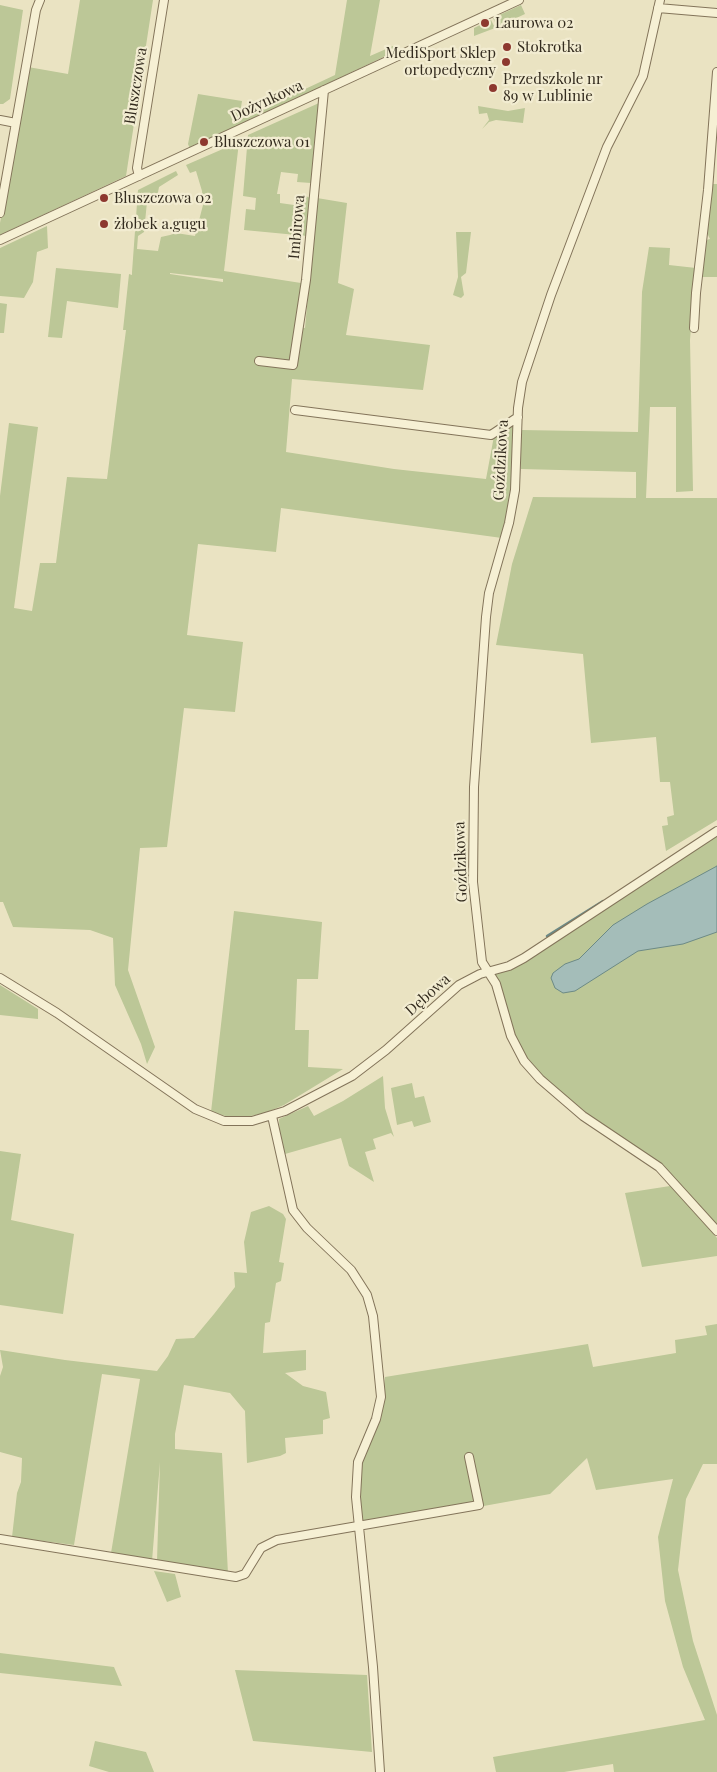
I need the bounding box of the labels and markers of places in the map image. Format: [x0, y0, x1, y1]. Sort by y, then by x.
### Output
place label: Laurowa 02 [495, 14, 573, 32]
marker: Laurowa 02 [479, 17, 491, 29]
place label: Stokrotka [517, 38, 582, 56]
marker: Stokrotka [501, 41, 513, 53]
place label: MediSport Sklep ortopedyczny [385, 44, 496, 79]
marker: MediSport Sklep ortopedyczny [500, 56, 512, 68]
place label: Przedszkole nr 89 w Lublinie [503, 70, 603, 105]
marker: Przedszkole nr 89 w Lublinie [487, 82, 499, 94]
place label: Bluszczowa 01 [214, 133, 310, 151]
marker: Bluszczowa 01 [198, 136, 210, 148]
place label: Bluszczowa 02 [114, 189, 211, 207]
marker: Bluszczowa 02 [98, 192, 110, 204]
place label: żłobek a.gugu [114, 215, 206, 233]
marker: żłobek a.gugu [98, 218, 110, 230]

